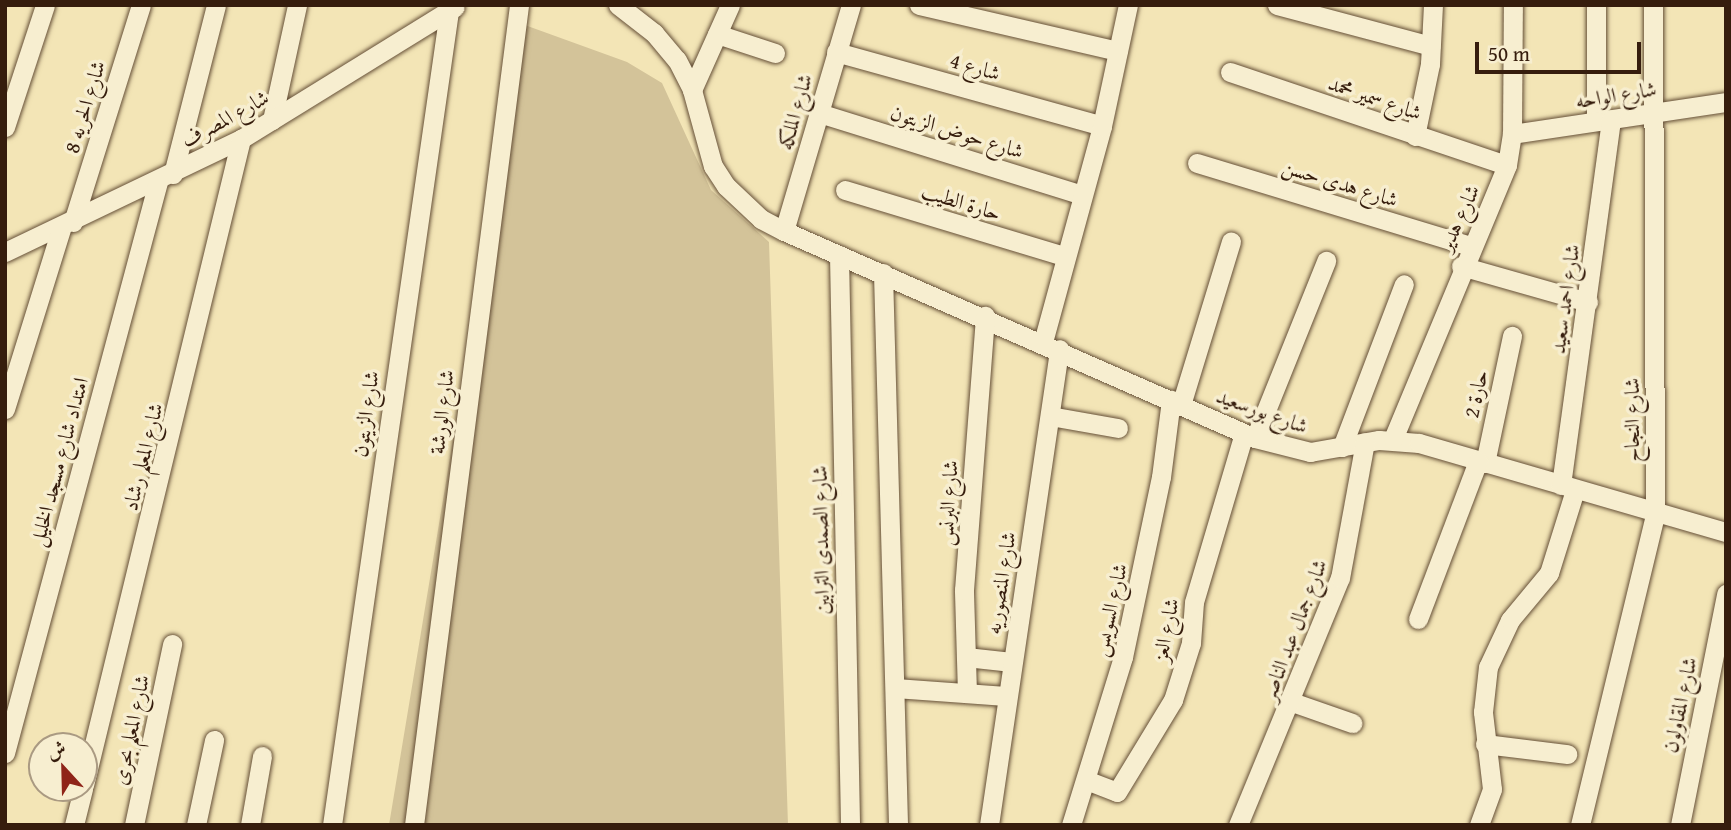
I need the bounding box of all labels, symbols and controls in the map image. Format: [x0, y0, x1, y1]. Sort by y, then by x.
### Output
scale bar [1479, 28, 1645, 72]
text: 50 m [1488, 38, 1530, 69]
street label: شارع 4 [947, 48, 1003, 86]
street label: شارع الحريه 8 [59, 58, 111, 156]
street label: شارع سمير محمد [1325, 70, 1425, 126]
street label: شارع الملكه [772, 71, 818, 153]
street label: شارع الواحه [1574, 76, 1658, 114]
street label: شارع المصرف [177, 85, 273, 153]
street label: شارع حوض الزيتون [887, 100, 1027, 164]
street label: شارع هدى حسن [1279, 153, 1401, 213]
street label: حارة الطيب [918, 178, 1004, 226]
street label: شارع هدير [1433, 181, 1485, 255]
street label: شارع احمد سعيد [1545, 243, 1585, 355]
street label: شارع الورشة [424, 368, 460, 456]
street label: حارة 2 [1459, 368, 1493, 420]
street label: شارع الزيتون [347, 369, 385, 459]
street label: امتداد شارع مسجد الخليل [24, 375, 94, 549]
street label: شارع النجاح [1619, 378, 1645, 462]
street label: شارع بورسعيد [1213, 383, 1311, 439]
street label: شارع المعلم رشاد [117, 401, 169, 513]
street label: شارع البرنس [932, 459, 964, 547]
street label: شارع الصمدى الترابين [807, 465, 835, 615]
street label: شارع المنصوريه [980, 530, 1022, 636]
street label: شارع جمال عبد الناصر [1256, 556, 1332, 704]
street label: شارع السويس [1087, 561, 1133, 659]
street label: شارع العز [1148, 596, 1184, 664]
street label: شارع المقاولون [1658, 655, 1702, 755]
street label: شارع المعلم بحرى [107, 672, 155, 788]
north arrow [28, 732, 98, 802]
text: ش [42, 733, 70, 766]

